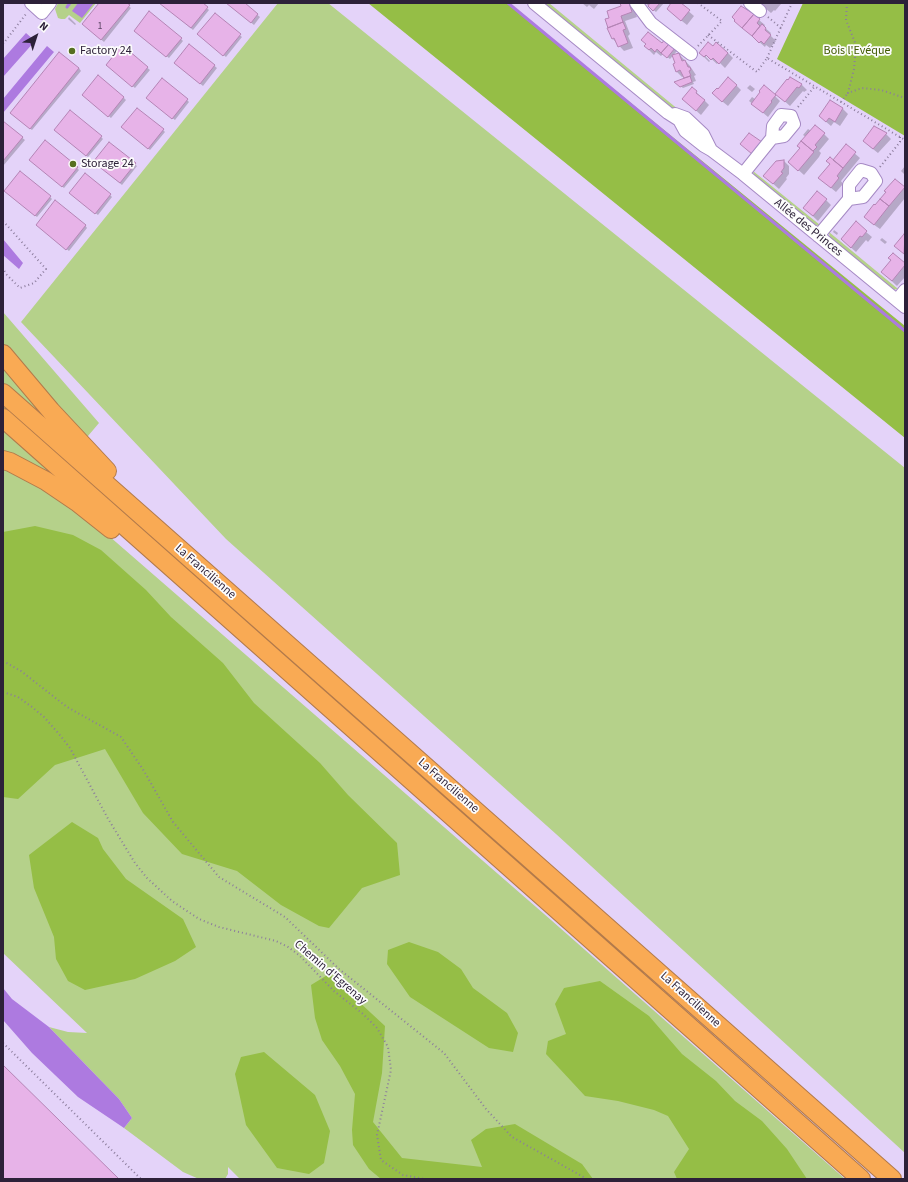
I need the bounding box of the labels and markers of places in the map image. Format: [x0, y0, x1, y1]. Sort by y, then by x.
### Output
place label: Factory 24 [80, 44, 132, 58]
marker: Factory 24 [67, 46, 77, 56]
place label: Storage 24 [81, 157, 134, 171]
marker: Storage 24 [68, 159, 78, 169]

